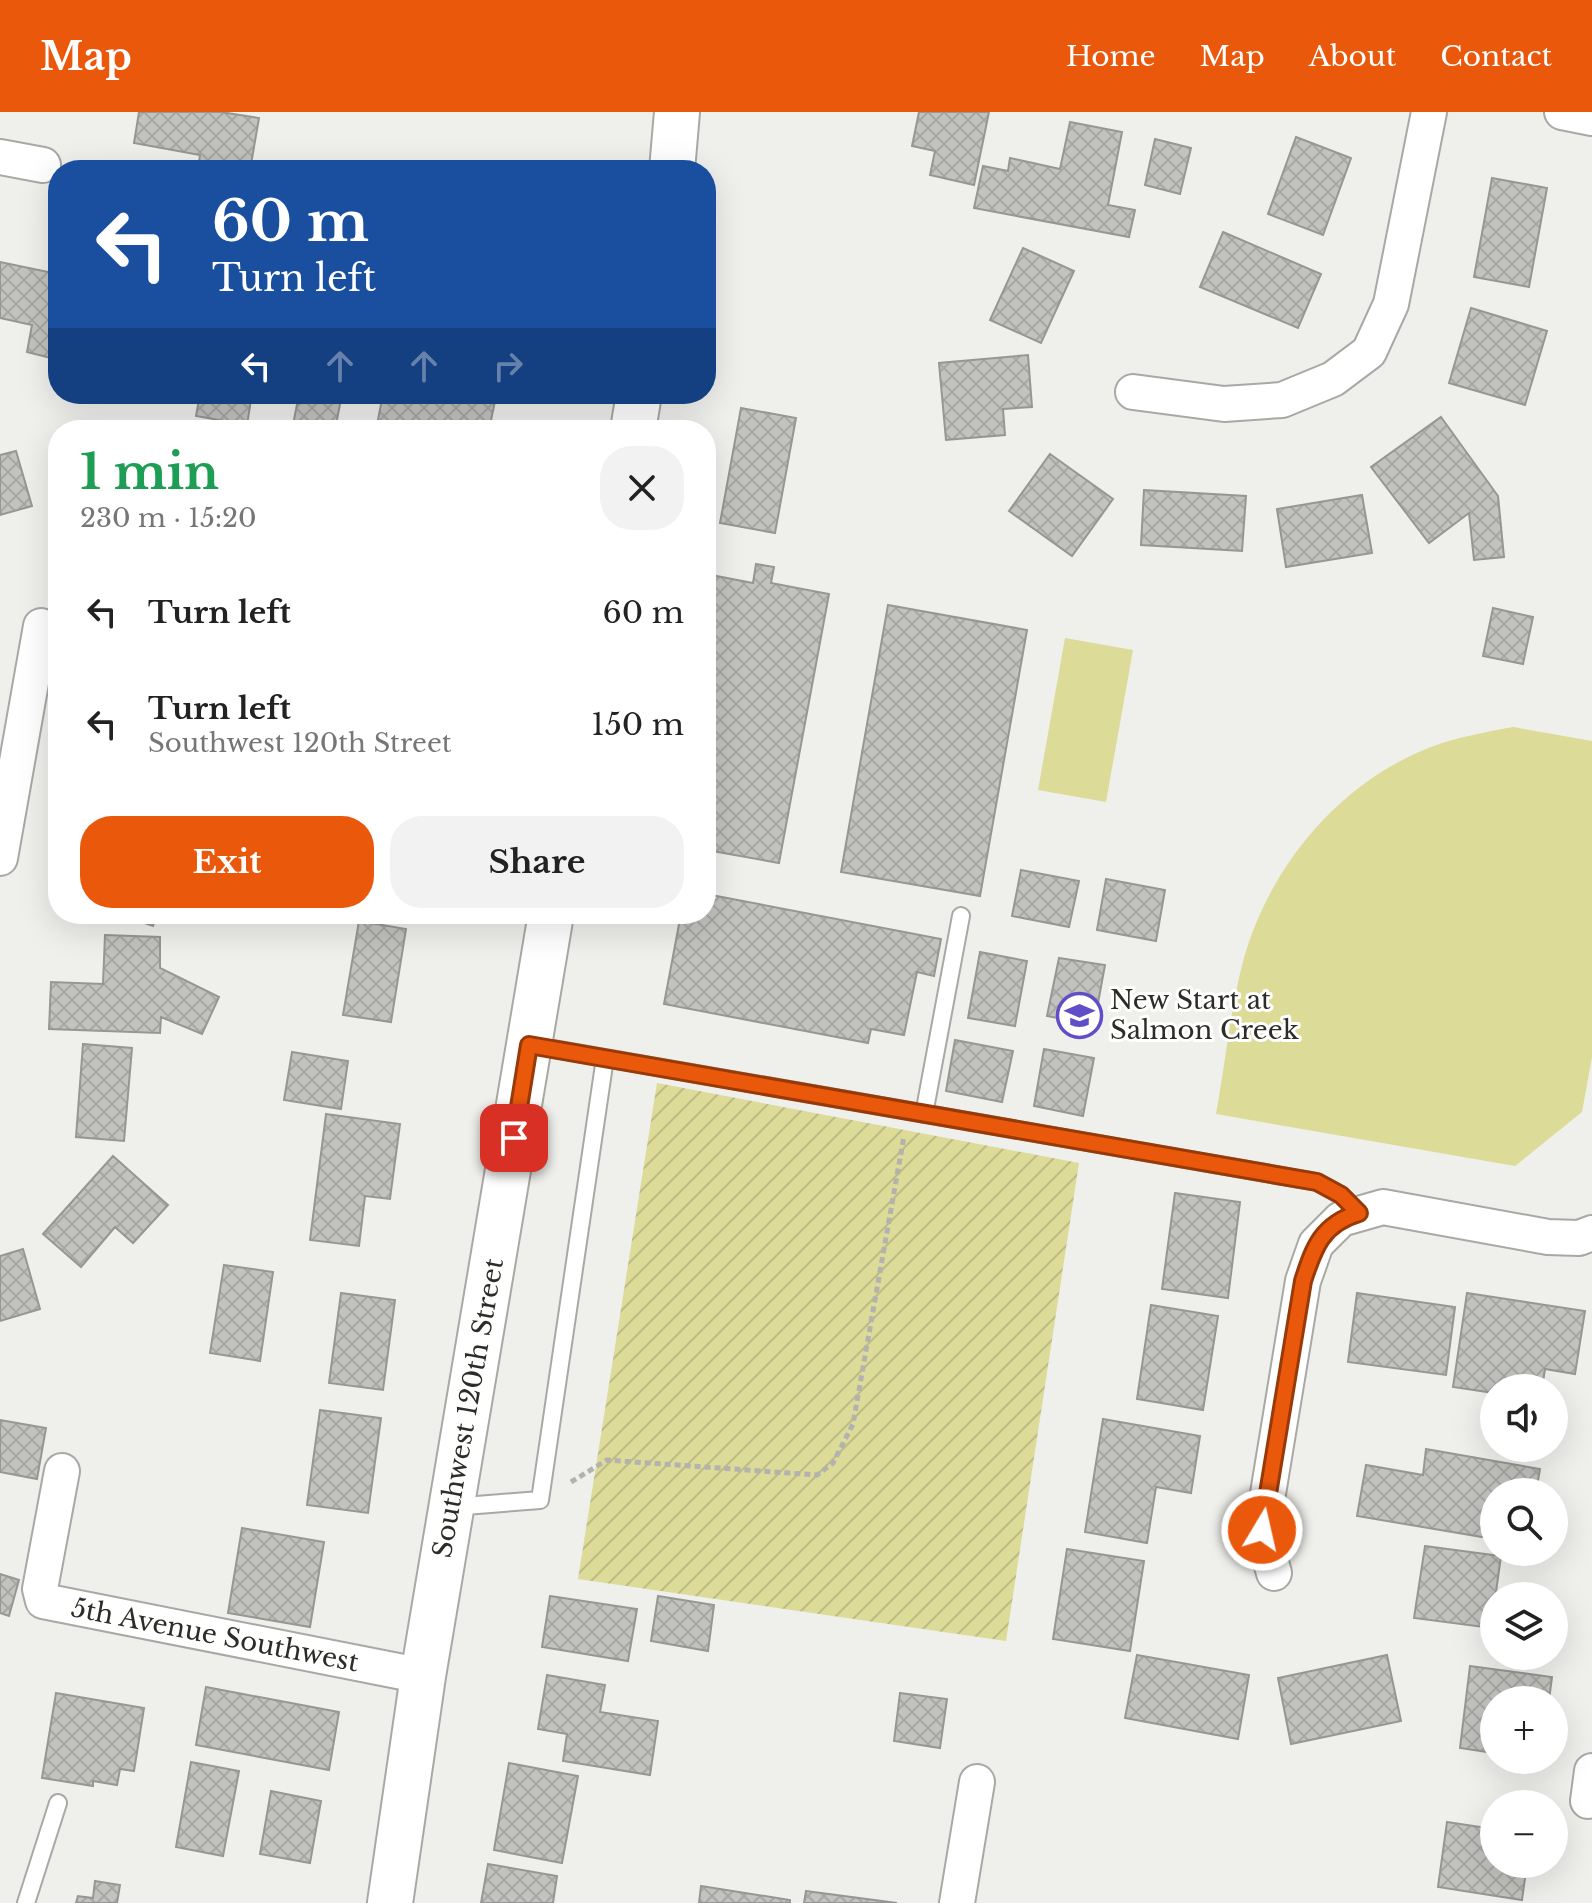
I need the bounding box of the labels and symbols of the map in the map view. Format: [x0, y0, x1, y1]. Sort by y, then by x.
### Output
place label: New Start at Salmon Creek [1110, 984, 1299, 1046]
school or university icon: New Start at Salmon Creek [1055, 991, 1103, 1039]
pin [480, 1104, 548, 1172]
street label: Southwest 120th Street [426, 1256, 510, 1560]
position arrow [1220, 1488, 1304, 1572]
street label: 5th Avenue Southwest [69, 1591, 362, 1679]

